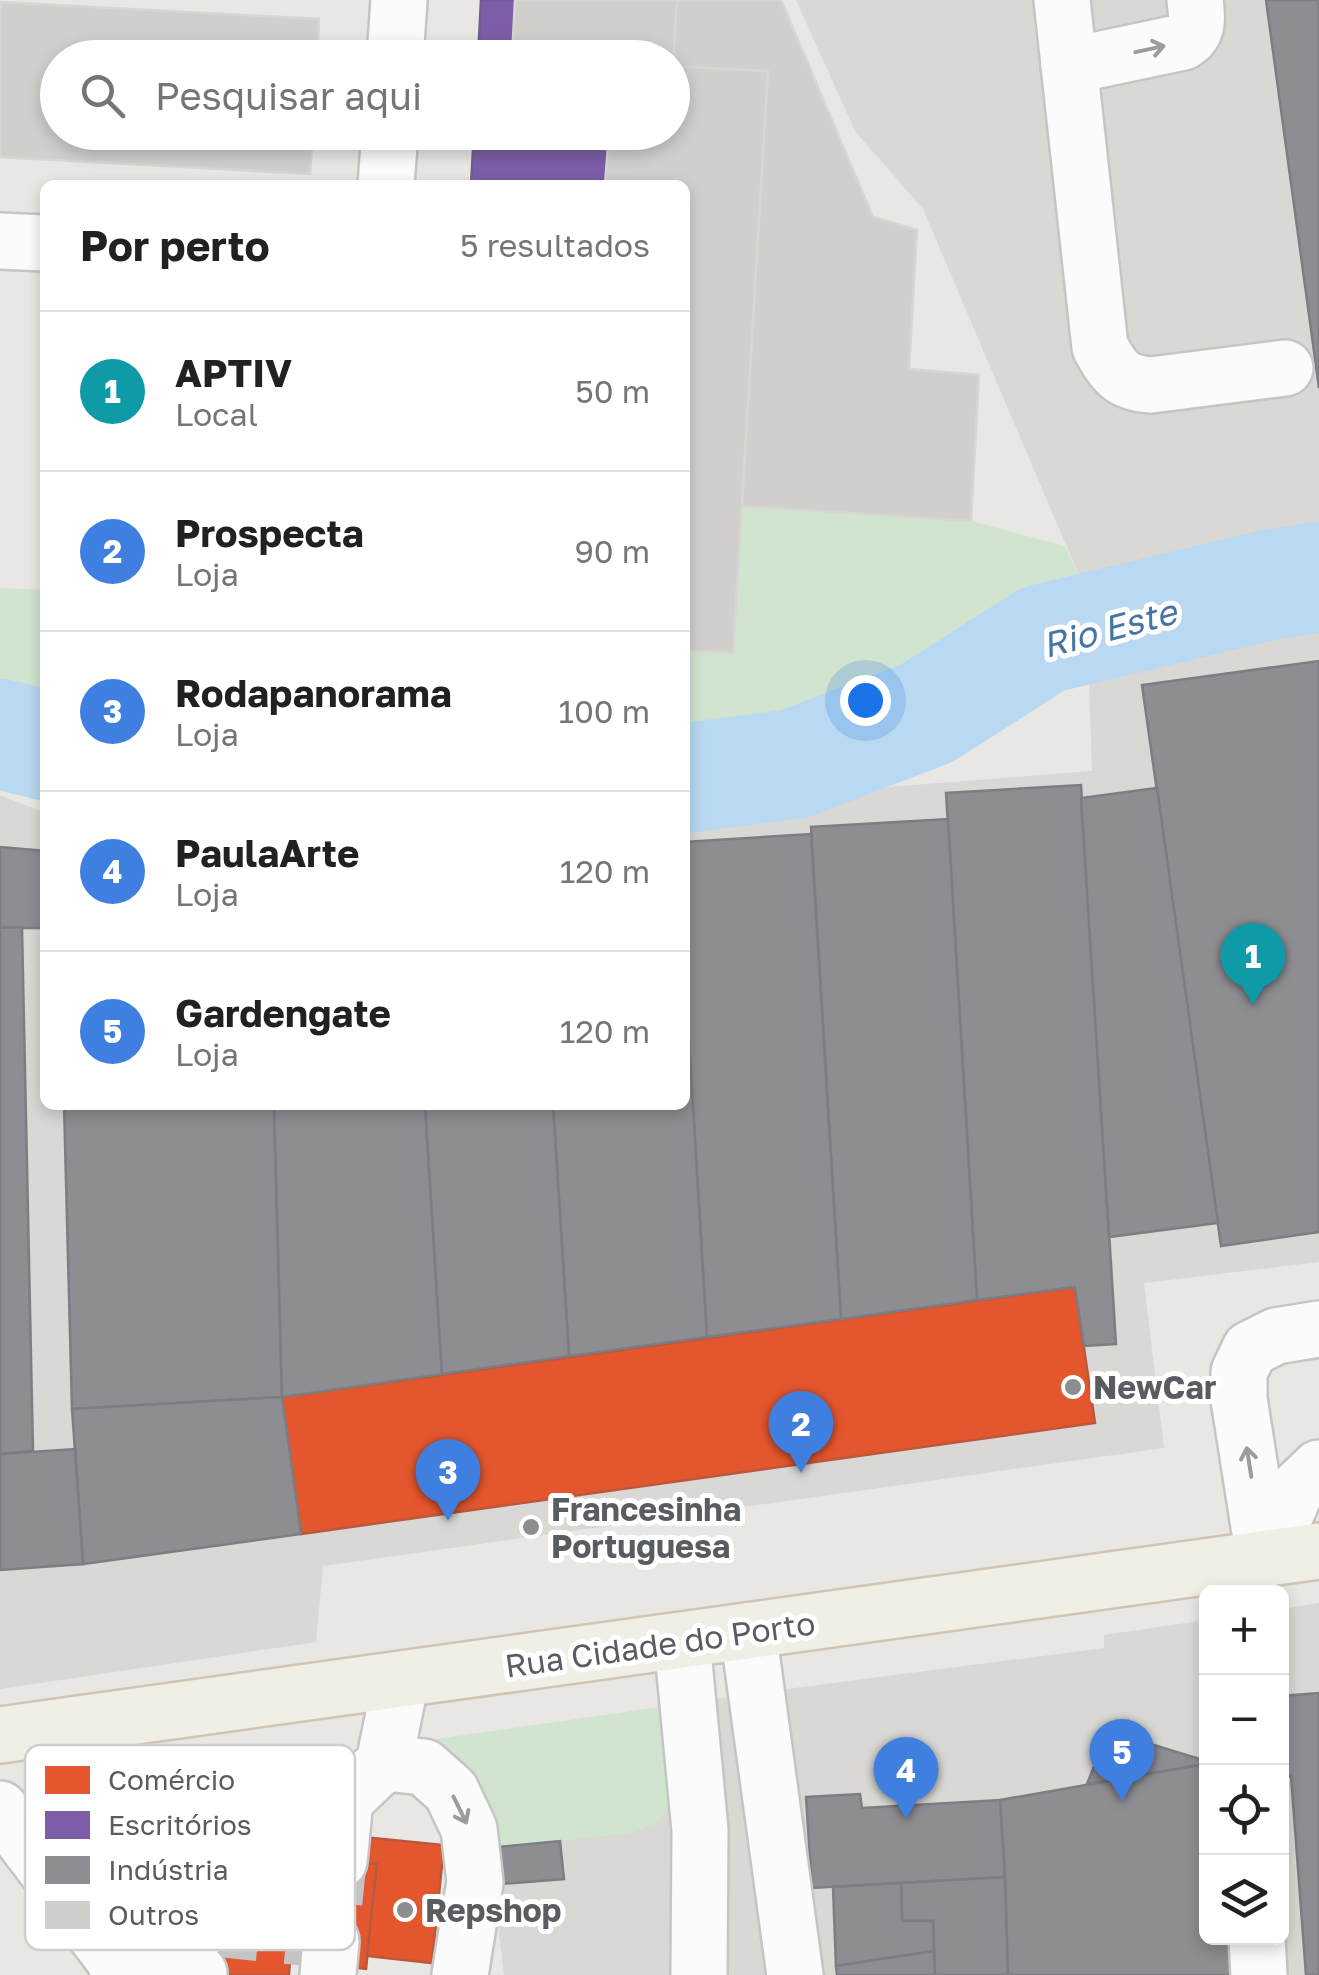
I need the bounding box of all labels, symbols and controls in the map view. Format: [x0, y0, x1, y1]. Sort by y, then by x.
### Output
one-way arrow [1133, 39, 1165, 58]
search box [40, 40, 690, 150]
icon: search [75, 68, 130, 123]
text: Pesquisar aqui [155, 73, 422, 118]
text: Por perto [80, 220, 270, 270]
text: 5 resultados [460, 226, 650, 264]
text: APTIV [175, 350, 292, 395]
text: 1 [104, 372, 121, 410]
text: 50 m [575, 372, 650, 410]
text: Local [175, 395, 258, 433]
text: Prospecta [175, 510, 364, 555]
text: 2 [103, 532, 122, 570]
text: 90 m [574, 532, 650, 570]
text: Loja [175, 555, 239, 593]
water label: Rio Este [1037, 589, 1183, 666]
text: Rodapanorama [175, 670, 452, 715]
your location [840, 675, 891, 726]
text: 3 [103, 692, 122, 730]
text: 100 m [558, 692, 650, 730]
text: Loja [175, 715, 239, 753]
text: PaulaArte [175, 830, 359, 875]
text: 4 [102, 852, 123, 890]
text: 120 m [560, 852, 650, 890]
text: Loja [175, 875, 239, 913]
pin: 1 [1220, 922, 1286, 1005]
text: Gardengate [175, 990, 391, 1035]
text: 5 [103, 1012, 122, 1050]
text: 120 m [560, 1012, 650, 1050]
text: Loja [175, 1035, 239, 1073]
place label: NewCar [1093, 1368, 1216, 1406]
marker: NewCar [1062, 1376, 1084, 1398]
pin: 2 [768, 1390, 834, 1473]
pin: 3 [416, 1438, 480, 1521]
one-way arrow [1239, 1447, 1258, 1479]
place label: Francesinha Portuguesa [551, 1490, 741, 1565]
marker: Francesinha Portuguesa [520, 1516, 542, 1538]
map controls [1199, 1585, 1289, 1945]
button: + [1199, 1585, 1289, 1675]
street label: Rua Cidade do Porto [503, 1603, 817, 1685]
button: − [1199, 1675, 1289, 1765]
pin: 5 [1090, 1718, 1154, 1801]
pin: 4 [874, 1736, 938, 1819]
legend [25, 1745, 355, 1950]
text: Comércio [108, 1763, 235, 1796]
button: locate [1199, 1765, 1289, 1855]
one-way arrow [451, 1795, 470, 1825]
text: Escritórios [108, 1808, 252, 1841]
text: Indústria [108, 1853, 228, 1886]
button: layers [1199, 1855, 1289, 1945]
place label: Repshop [425, 1891, 561, 1929]
text: Outros [108, 1898, 199, 1931]
marker: Repshop [394, 1899, 416, 1921]

